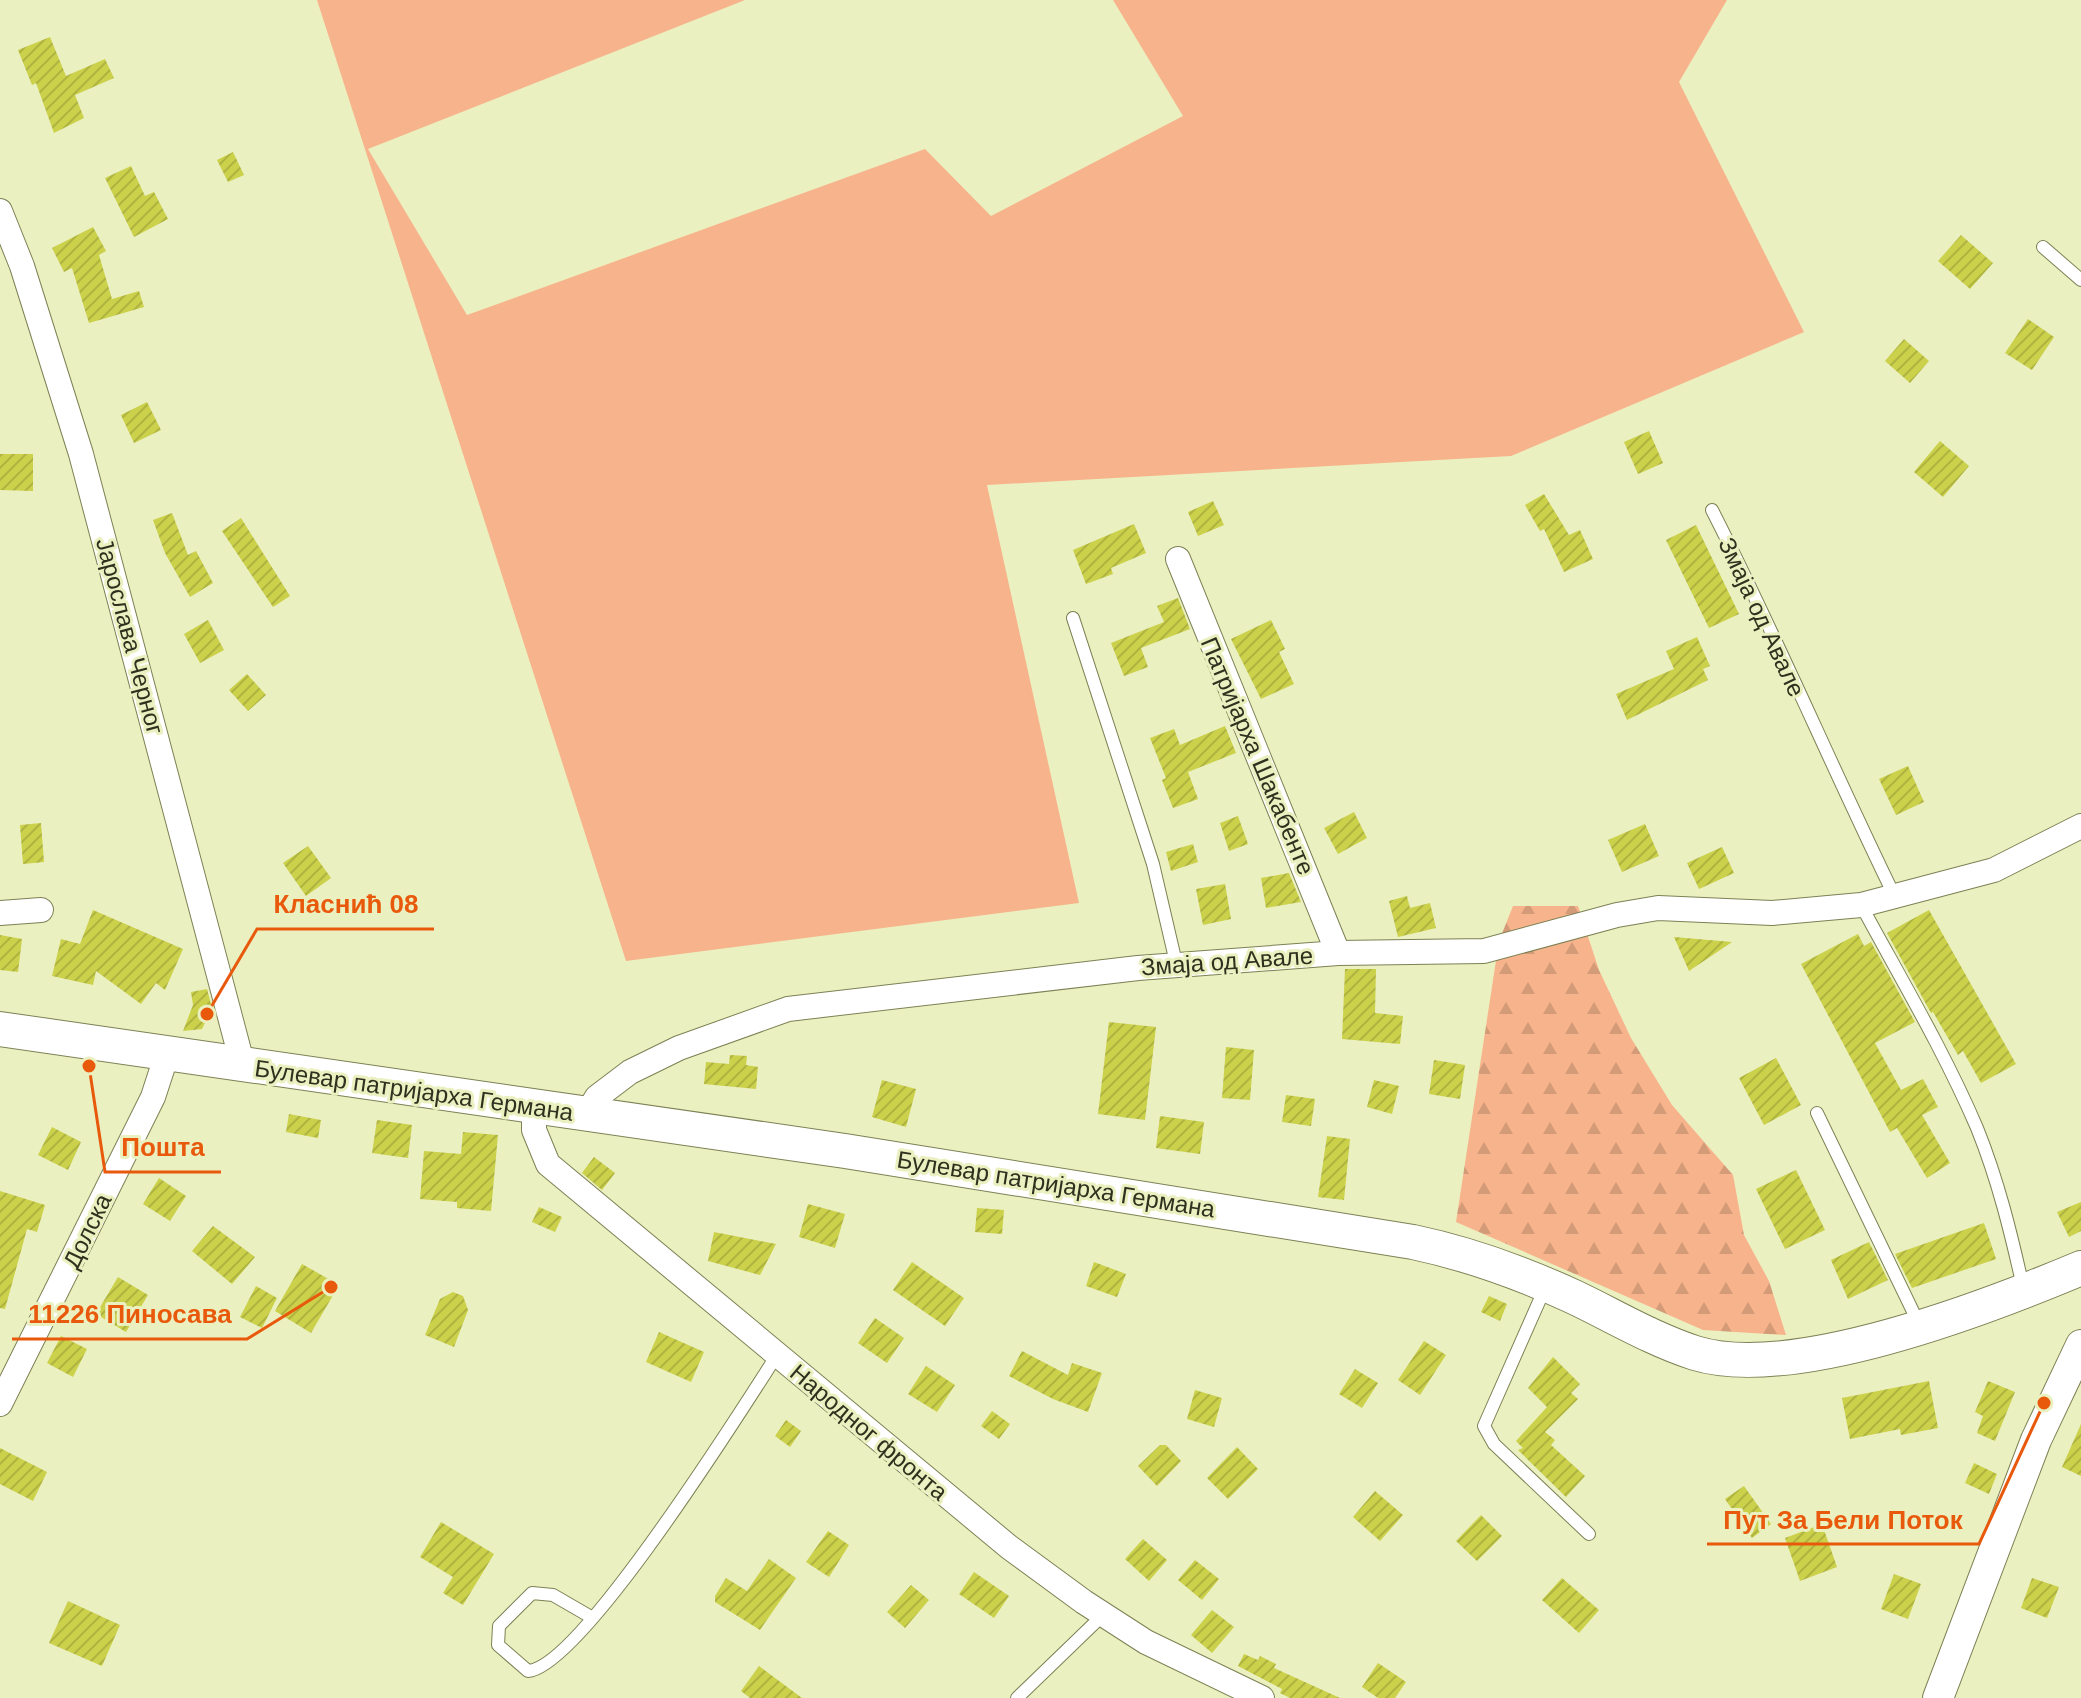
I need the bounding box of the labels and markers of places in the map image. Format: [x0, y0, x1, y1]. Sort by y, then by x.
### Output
callout: Класнић 08 [257, 879, 434, 929]
callout: Пошта [105, 1122, 221, 1172]
callout: 11226 Пиносава [12, 1289, 247, 1339]
callout: Пут За Бели Поток [1707, 1494, 1979, 1544]

